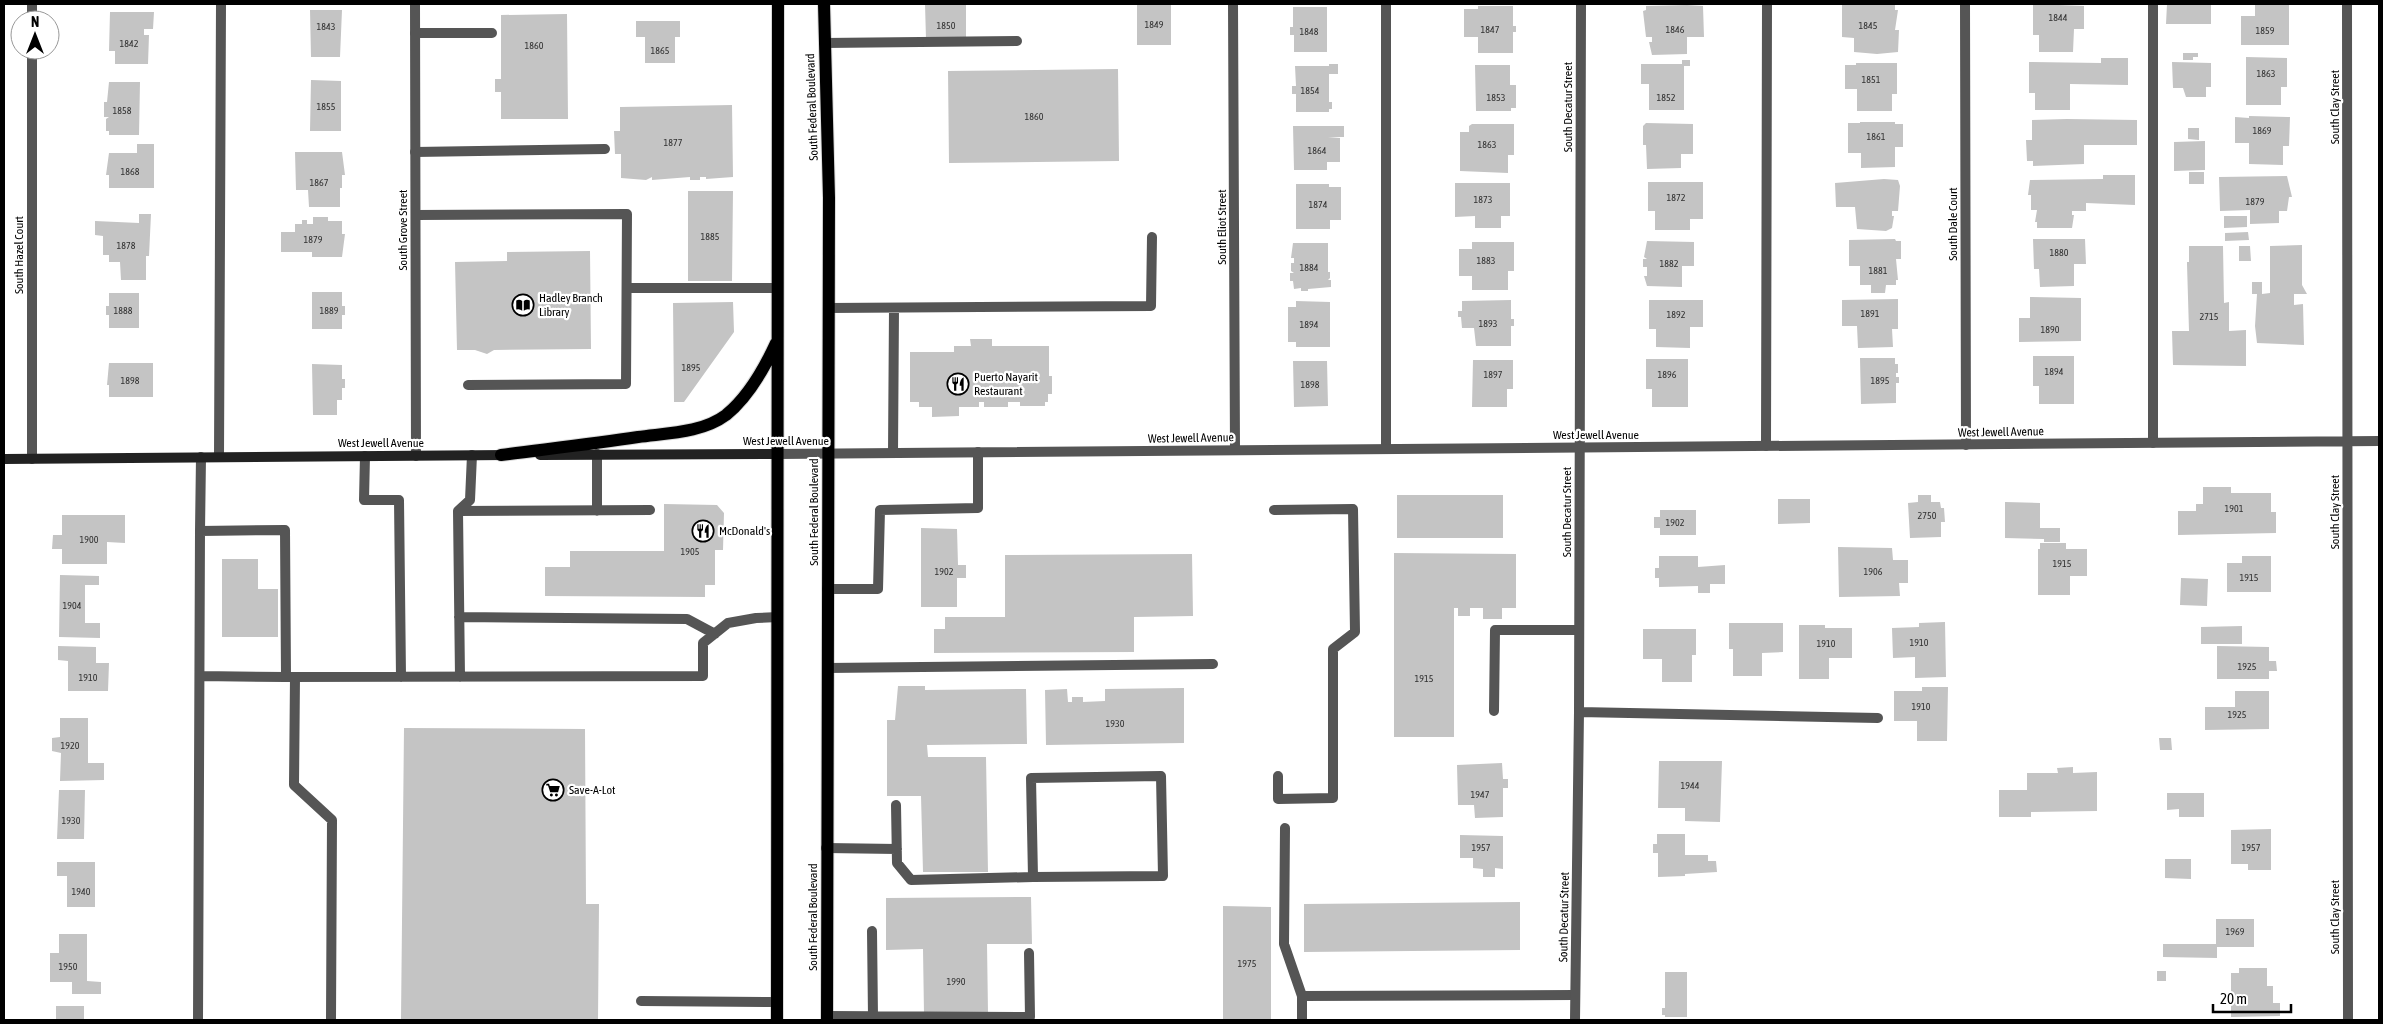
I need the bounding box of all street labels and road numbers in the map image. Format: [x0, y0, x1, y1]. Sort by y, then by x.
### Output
street label: South Federal Boulevard [803, 53, 821, 161]
street label: South Decatur Street [1561, 61, 1575, 152]
street label: South Clay Street [2328, 69, 2342, 144]
street label: South Dale Court [1946, 187, 1960, 261]
street label: South Grove Street [396, 189, 410, 271]
street label: South Eliot Street [1215, 189, 1229, 265]
street label: South Hazel Court [12, 215, 26, 294]
street label: West Jewell Avenue [1958, 424, 2044, 440]
street label: West Jewell Avenue [1553, 428, 1639, 442]
street label: West Jewell Avenue [1148, 430, 1234, 446]
street label: West Jewell Avenue [743, 434, 829, 448]
street label: West Jewell Avenue [338, 436, 424, 450]
street label: South Federal Boulevard [807, 458, 821, 566]
street label: South Decatur Street [1560, 466, 1574, 557]
street label: South Clay Street [2328, 474, 2342, 549]
street label: South Federal Boulevard [806, 863, 820, 971]
street label: South Decatur Street [1556, 871, 1572, 962]
street label: South Clay Street [2328, 879, 2342, 954]

